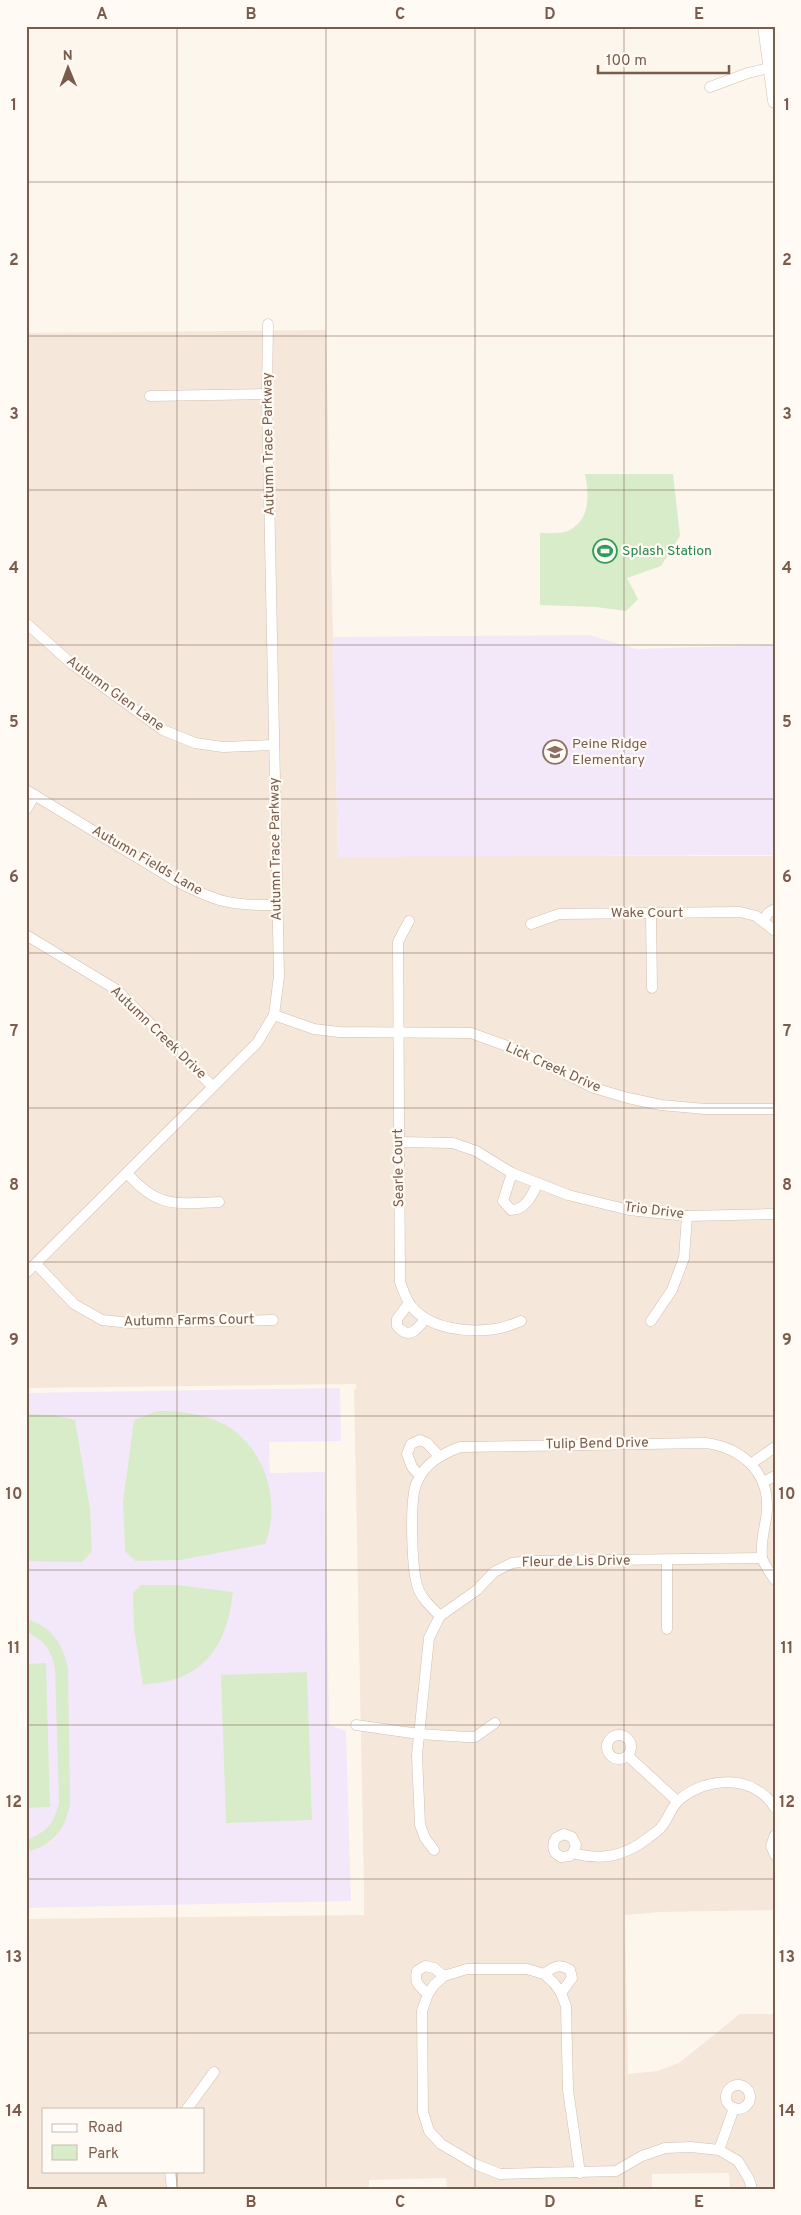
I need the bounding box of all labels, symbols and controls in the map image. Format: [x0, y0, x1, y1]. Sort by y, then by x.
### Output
text: A [96, 5, 108, 25]
text: B [245, 5, 257, 25]
text: C [395, 5, 405, 25]
text: D [544, 5, 556, 25]
text: E [694, 5, 704, 25]
north arrow [42, 42, 92, 92]
scale bar [598, 42, 730, 74]
text: N [63, 48, 73, 65]
text: 100 m [606, 52, 647, 71]
text: 1 [11, 96, 17, 116]
text: 1 [784, 96, 790, 116]
text: 2 [9, 251, 19, 271]
text: 2 [782, 251, 792, 271]
street label: Autumn Trace Parkway [259, 372, 279, 516]
text: 3 [9, 405, 19, 425]
text: 3 [782, 405, 792, 425]
sports icon: Splash Station [592, 538, 618, 564]
place label: Splash Station [622, 543, 712, 560]
text: 4 [9, 559, 19, 579]
text: 4 [782, 559, 792, 579]
street label: Autumn Glen Lane [63, 653, 167, 735]
text: 5 [9, 713, 19, 733]
text: 5 [782, 713, 792, 733]
place label: Peine Ridge Elementary [572, 736, 647, 769]
school or university icon: Peine Ridge Elementary [542, 739, 568, 765]
street label: Autumn Trace Parkway [266, 777, 286, 921]
street label: Autumn Fields Lane [89, 822, 205, 900]
text: 6 [9, 868, 19, 888]
text: 6 [782, 868, 792, 888]
street label: Wake Court [611, 905, 683, 922]
street label: Autumn Creek Drive [106, 983, 210, 1083]
text: 7 [10, 1022, 18, 1042]
text: 7 [783, 1022, 791, 1042]
street label: Lick Creek Drive [503, 1039, 603, 1097]
street label: Searle Court [390, 1128, 408, 1208]
text: 8 [9, 1176, 19, 1196]
text: 8 [782, 1176, 792, 1196]
street label: Trio Drive [623, 1199, 685, 1223]
street label: Autumn Farms Court [124, 1311, 254, 1331]
text: 9 [9, 1331, 19, 1351]
text: 9 [782, 1331, 792, 1351]
street label: Tulip Bend Drive [545, 1435, 649, 1453]
text: 10 [6, 1485, 22, 1505]
text: 10 [779, 1485, 795, 1505]
street label: Fleur de Lis Drive [521, 1553, 631, 1571]
text: 11 [8, 1639, 20, 1659]
text: 11 [781, 1639, 793, 1659]
text: 12 [6, 1793, 22, 1813]
text: 12 [779, 1793, 795, 1813]
text: 13 [6, 1948, 22, 1968]
text: 13 [779, 1948, 795, 1968]
text: 14 [6, 2102, 22, 2122]
text: 14 [779, 2102, 795, 2122]
legend [42, 2108, 205, 2172]
text: Road [88, 2119, 123, 2138]
text: Park [88, 2145, 119, 2164]
text: A [96, 2193, 108, 2213]
text: B [245, 2193, 257, 2213]
text: C [395, 2193, 405, 2213]
text: D [544, 2193, 556, 2213]
text: E [694, 2193, 704, 2213]

